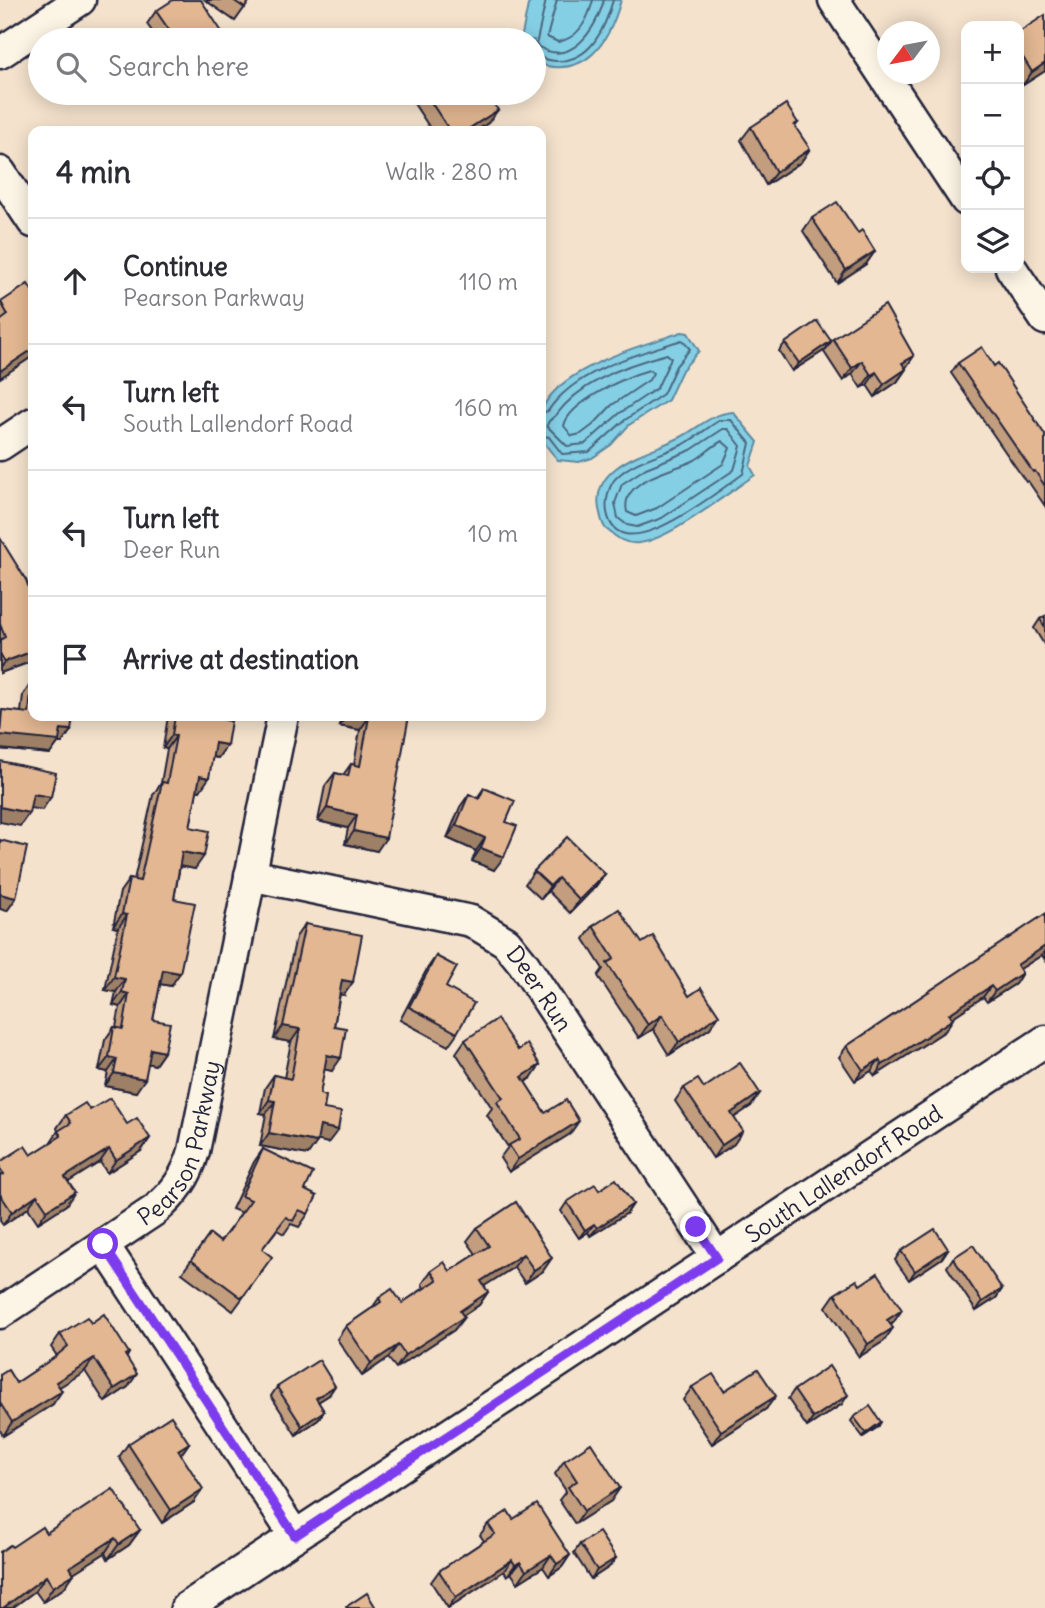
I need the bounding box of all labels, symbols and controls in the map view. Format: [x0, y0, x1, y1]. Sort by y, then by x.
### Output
north arrow [877, 21, 940, 84]
map controls [961, 21, 1024, 273]
button: + [961, 21, 1024, 84]
search box [28, 28, 546, 105]
icon: search [52, 48, 90, 86]
text: Search here [108, 50, 249, 83]
button: − [961, 84, 1024, 147]
button: locate [961, 147, 1024, 210]
text: 4 min [56, 153, 131, 191]
text: Walk · 280 m [385, 157, 518, 186]
button: layers [961, 210, 1024, 273]
text: Continue [123, 250, 228, 283]
icon: ahead [56, 262, 94, 300]
text: 110 m [459, 267, 518, 296]
text: Pearson Parkway [123, 283, 305, 312]
text: Turn left [123, 376, 219, 409]
icon: left [56, 388, 94, 426]
text: 160 m [455, 393, 518, 422]
text: South Lallendorf Road [123, 409, 353, 438]
text: Turn left [123, 502, 219, 535]
icon: left [56, 514, 94, 552]
text: 10 m [468, 519, 518, 548]
text: Deer Run [123, 535, 220, 564]
icon: arrive [56, 640, 94, 678]
text: Arrive at destination [123, 643, 359, 676]
street label: Deer Run [501, 939, 579, 1037]
street label: Pearson Parkway [132, 1058, 226, 1232]
street label: South Lallendorf Road [739, 1098, 947, 1249]
route end [680, 1211, 711, 1242]
route start [87, 1228, 118, 1259]

